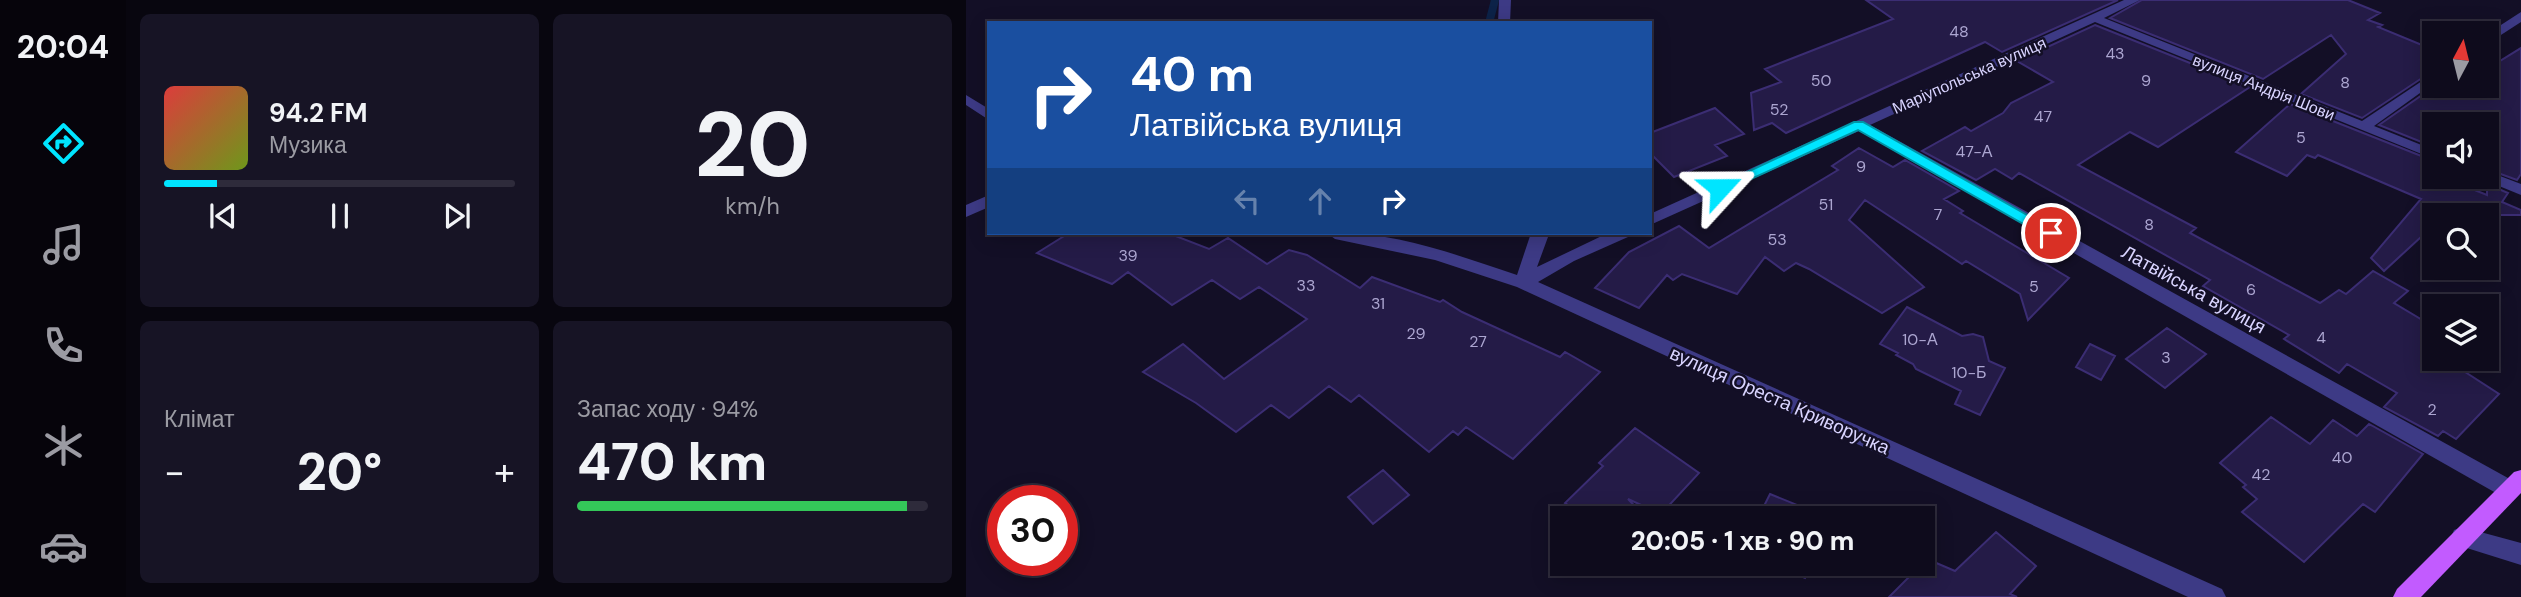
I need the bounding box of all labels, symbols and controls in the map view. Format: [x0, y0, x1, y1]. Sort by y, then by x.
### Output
house number: 48 [1949, 21, 1969, 42]
north arrow [2422, 21, 2499, 98]
map controls [2422, 21, 2499, 371]
text: 20:04 [17, 26, 109, 68]
street label: Маріупольська вулиця [1889, 32, 2050, 119]
text: 40 m [1130, 42, 1254, 106]
house number: 43 [2105, 43, 2125, 64]
icon: right [1015, 49, 1106, 140]
street label: вулиця Андрія Шови [2190, 49, 2338, 126]
house number: 50 [1811, 70, 1831, 91]
house number: 9 [2141, 70, 2151, 91]
house number: 8 [2340, 72, 2350, 93]
text: 20 [694, 86, 811, 204]
text: 94.2 FM [269, 96, 368, 130]
house number: 52 [1770, 99, 1788, 120]
text: Латвійська вулиця [1130, 104, 1402, 146]
house number: 47 [2034, 106, 2052, 127]
button: sound [2422, 112, 2499, 189]
icon: directions [39, 119, 88, 168]
house number: 5 [2296, 127, 2306, 148]
text: Музика [269, 130, 347, 160]
house number: 47-А [1955, 141, 1993, 162]
position arrow [1683, 151, 1757, 225]
house number: 9 [1856, 156, 1866, 177]
icon: left [1228, 182, 1266, 220]
icon: ahead [1301, 182, 1339, 220]
icon: right [1374, 182, 1412, 220]
text: km/h [725, 191, 780, 221]
house number: 51 [1819, 194, 1833, 215]
icon: previous [204, 197, 242, 235]
icon: pause [321, 197, 359, 235]
icon: next [438, 197, 476, 235]
pin [2021, 203, 2081, 263]
button: search [2422, 203, 2499, 280]
house number: 7 [1934, 204, 1942, 225]
icon: arrive [2032, 214, 2070, 252]
house number: 8 [2144, 214, 2154, 235]
icon: music [39, 220, 88, 269]
house number: 53 [1767, 229, 1787, 250]
street label: Латвійська вулиця [2117, 239, 2271, 340]
house number: 39 [1118, 245, 1138, 266]
house number: 33 [1297, 275, 1315, 296]
house number: 5 [2029, 276, 2039, 297]
house number: 6 [2246, 279, 2256, 300]
house number: 31 [1371, 293, 1385, 314]
button: layers [2422, 294, 2499, 371]
icon: phone [39, 321, 88, 370]
house number: 29 [1406, 323, 1426, 344]
house number: 4 [2316, 327, 2326, 348]
house number: 10-А [1902, 329, 1938, 350]
house number: 27 [1469, 331, 1487, 352]
street label: вулиця Ореста Криворучка [1666, 341, 1894, 460]
house number: 3 [2161, 347, 2171, 368]
house number: 10-Б [1951, 362, 1987, 383]
text: Запас ходу · 94% [577, 394, 758, 424]
house number: 2 [2427, 399, 2437, 420]
text: Клімат [164, 404, 235, 434]
icon: climate [39, 421, 88, 470]
text: 470 km [577, 428, 767, 496]
text: 20° [297, 438, 382, 506]
text: − [164, 447, 185, 497]
text: + [494, 447, 515, 497]
house number: 40 [2332, 447, 2352, 468]
house number: 42 [2252, 464, 2270, 485]
speed limit sign: 30 [987, 485, 1078, 576]
icon: car [39, 522, 88, 571]
text: 20:05 · 1 хв · 90 m [1631, 524, 1854, 558]

